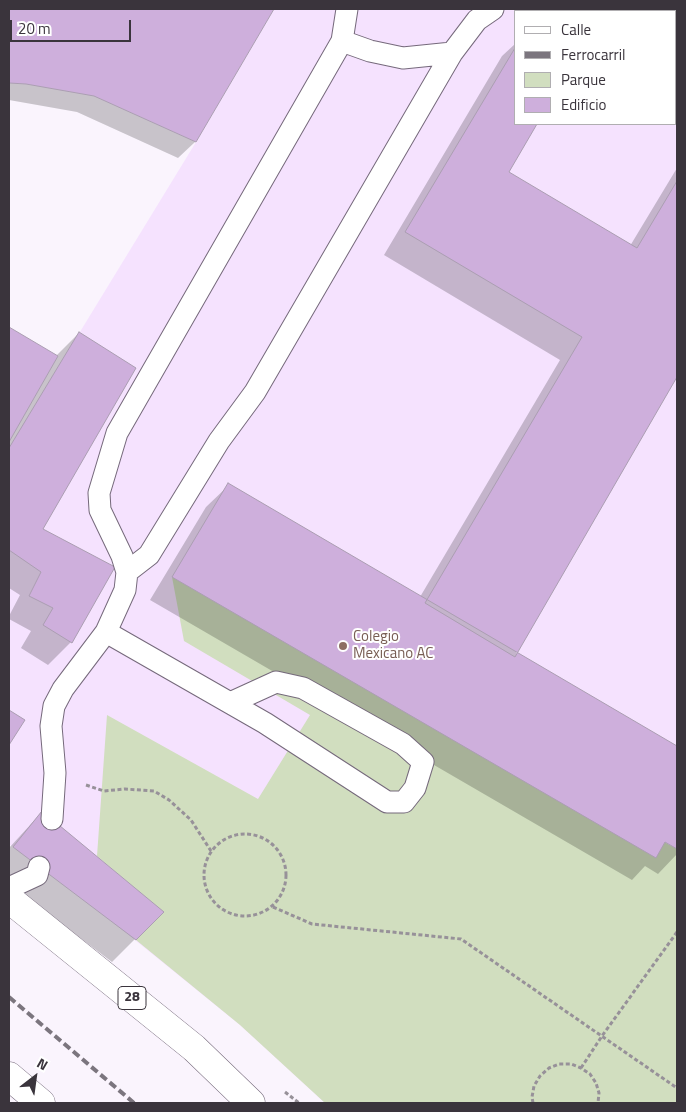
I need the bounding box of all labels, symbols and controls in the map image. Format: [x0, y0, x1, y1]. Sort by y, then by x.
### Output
scale bar [12, 10, 134, 42]
legend [514, 10, 676, 125]
text: 20 m [18, 17, 51, 40]
text: Calle [561, 18, 591, 41]
text: Ferrocarril [561, 43, 626, 66]
text: Parque [561, 68, 606, 91]
text: Edificio [561, 93, 606, 116]
place label: Colegio Mexicano AC [353, 628, 433, 663]
marker: Colegio Mexicano AC [337, 640, 349, 652]
road number: 28 [118, 986, 146, 1010]
north arrow [10, 1052, 60, 1102]
text: N [33, 1052, 52, 1075]

